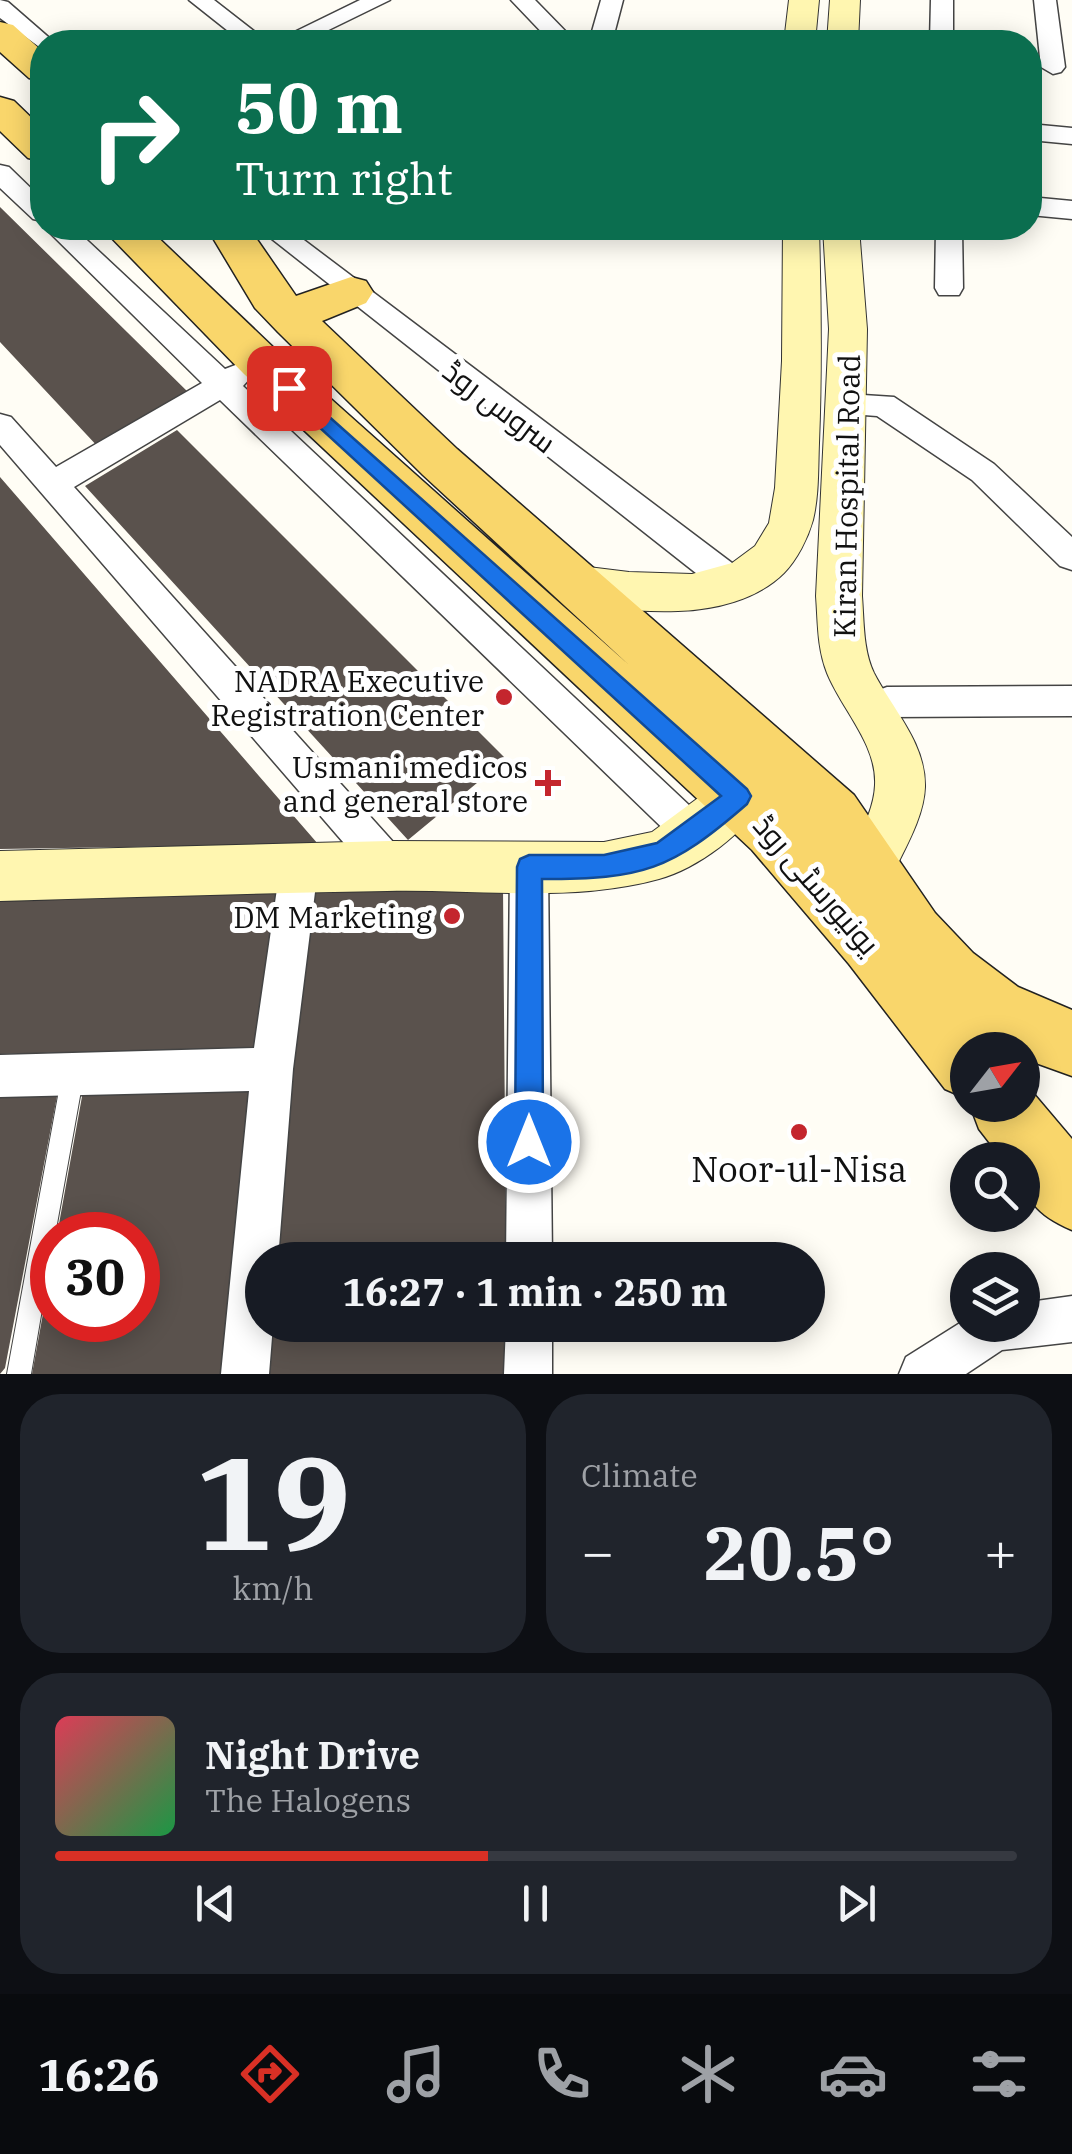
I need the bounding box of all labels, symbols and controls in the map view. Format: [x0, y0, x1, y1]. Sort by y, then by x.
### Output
text: 50 m [235, 61, 403, 152]
icon: right [70, 70, 200, 200]
text: Turn right [235, 149, 453, 207]
pin [247, 346, 332, 431]
street label: سروس روڈ [436, 351, 564, 461]
street label: Kiran Hospital Road [824, 354, 868, 638]
icon: arrive [262, 361, 317, 416]
place label: NADRA Executive Registration Center [211, 661, 484, 734]
marker: NADRA Executive Registration Center [493, 686, 515, 708]
place label: Usmani medicos and general store [283, 747, 528, 820]
marker: Usmani medicos and general store [537, 772, 559, 794]
street label: یونیورسٹی روڈ [745, 806, 889, 962]
place label: DM Marketing [233, 897, 432, 936]
marker: DM Marketing [441, 905, 463, 927]
north arrow [950, 1032, 1040, 1122]
map controls [950, 1032, 1040, 1342]
position arrow [477, 1090, 581, 1194]
marker: Noor-ul-Nisa [788, 1121, 810, 1143]
button: search [950, 1142, 1040, 1232]
place label: Noor-ul-Nisa [691, 1146, 907, 1192]
speed limit sign: 30 [30, 1212, 160, 1342]
button: layers [950, 1252, 1040, 1342]
text: 16:27 · 1 min · 250 m [342, 1267, 728, 1316]
text: 19 [195, 1417, 351, 1586]
text: Climate [581, 1454, 698, 1496]
text: 20.5° [703, 1503, 895, 1601]
text: − [581, 1516, 614, 1587]
text: + [984, 1516, 1017, 1587]
text: km/h [233, 1567, 313, 1609]
text: Night Drive [205, 1730, 420, 1779]
text: The Halogens [205, 1779, 411, 1821]
icon: previous [188, 1876, 243, 1931]
icon: pause [508, 1876, 563, 1931]
icon: next [829, 1876, 884, 1931]
icon: directions [235, 2039, 305, 2109]
icon: music [381, 2039, 451, 2109]
icon: phone [527, 2039, 597, 2109]
icon: climate [673, 2039, 743, 2109]
icon: car [818, 2039, 888, 2109]
icon: filters [964, 2039, 1034, 2109]
text: 16:26 [38, 2045, 160, 2103]

